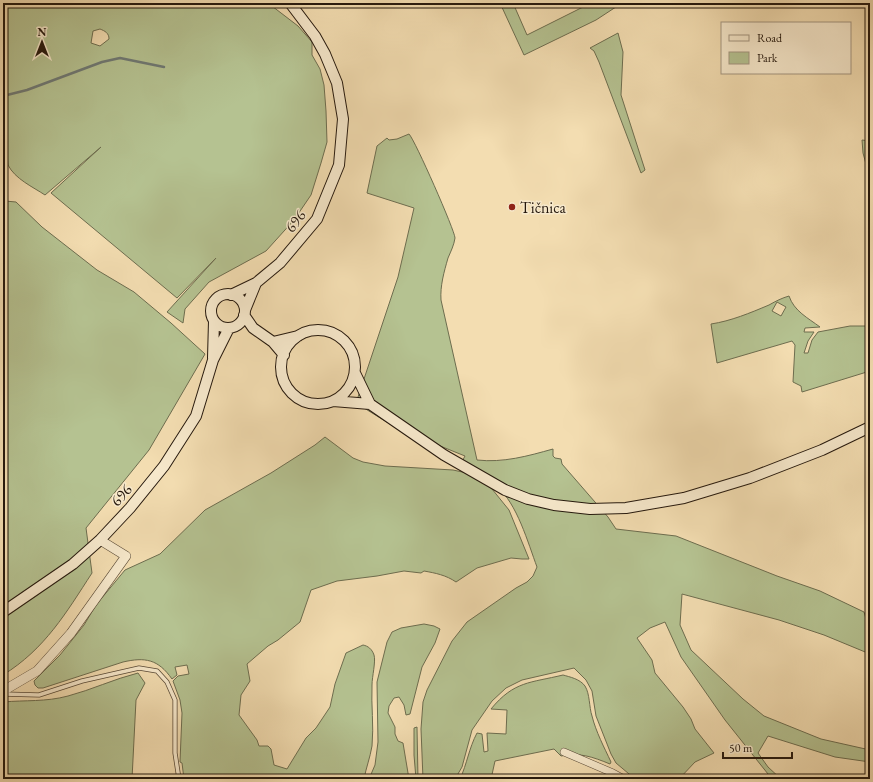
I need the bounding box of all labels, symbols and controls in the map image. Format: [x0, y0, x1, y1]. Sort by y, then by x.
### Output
north arrow [22, 22, 62, 62]
legend [721, 22, 851, 74]
text: N [38, 25, 47, 39]
text: Road [757, 30, 783, 46]
text: Park [757, 50, 778, 66]
place label: Tičnica [520, 197, 567, 218]
marker: Tičnica [507, 202, 517, 212]
street label: 696 [280, 205, 311, 237]
street label: 696 [106, 479, 137, 511]
scale bar [723, 734, 792, 760]
text: 50 m [729, 740, 753, 756]

